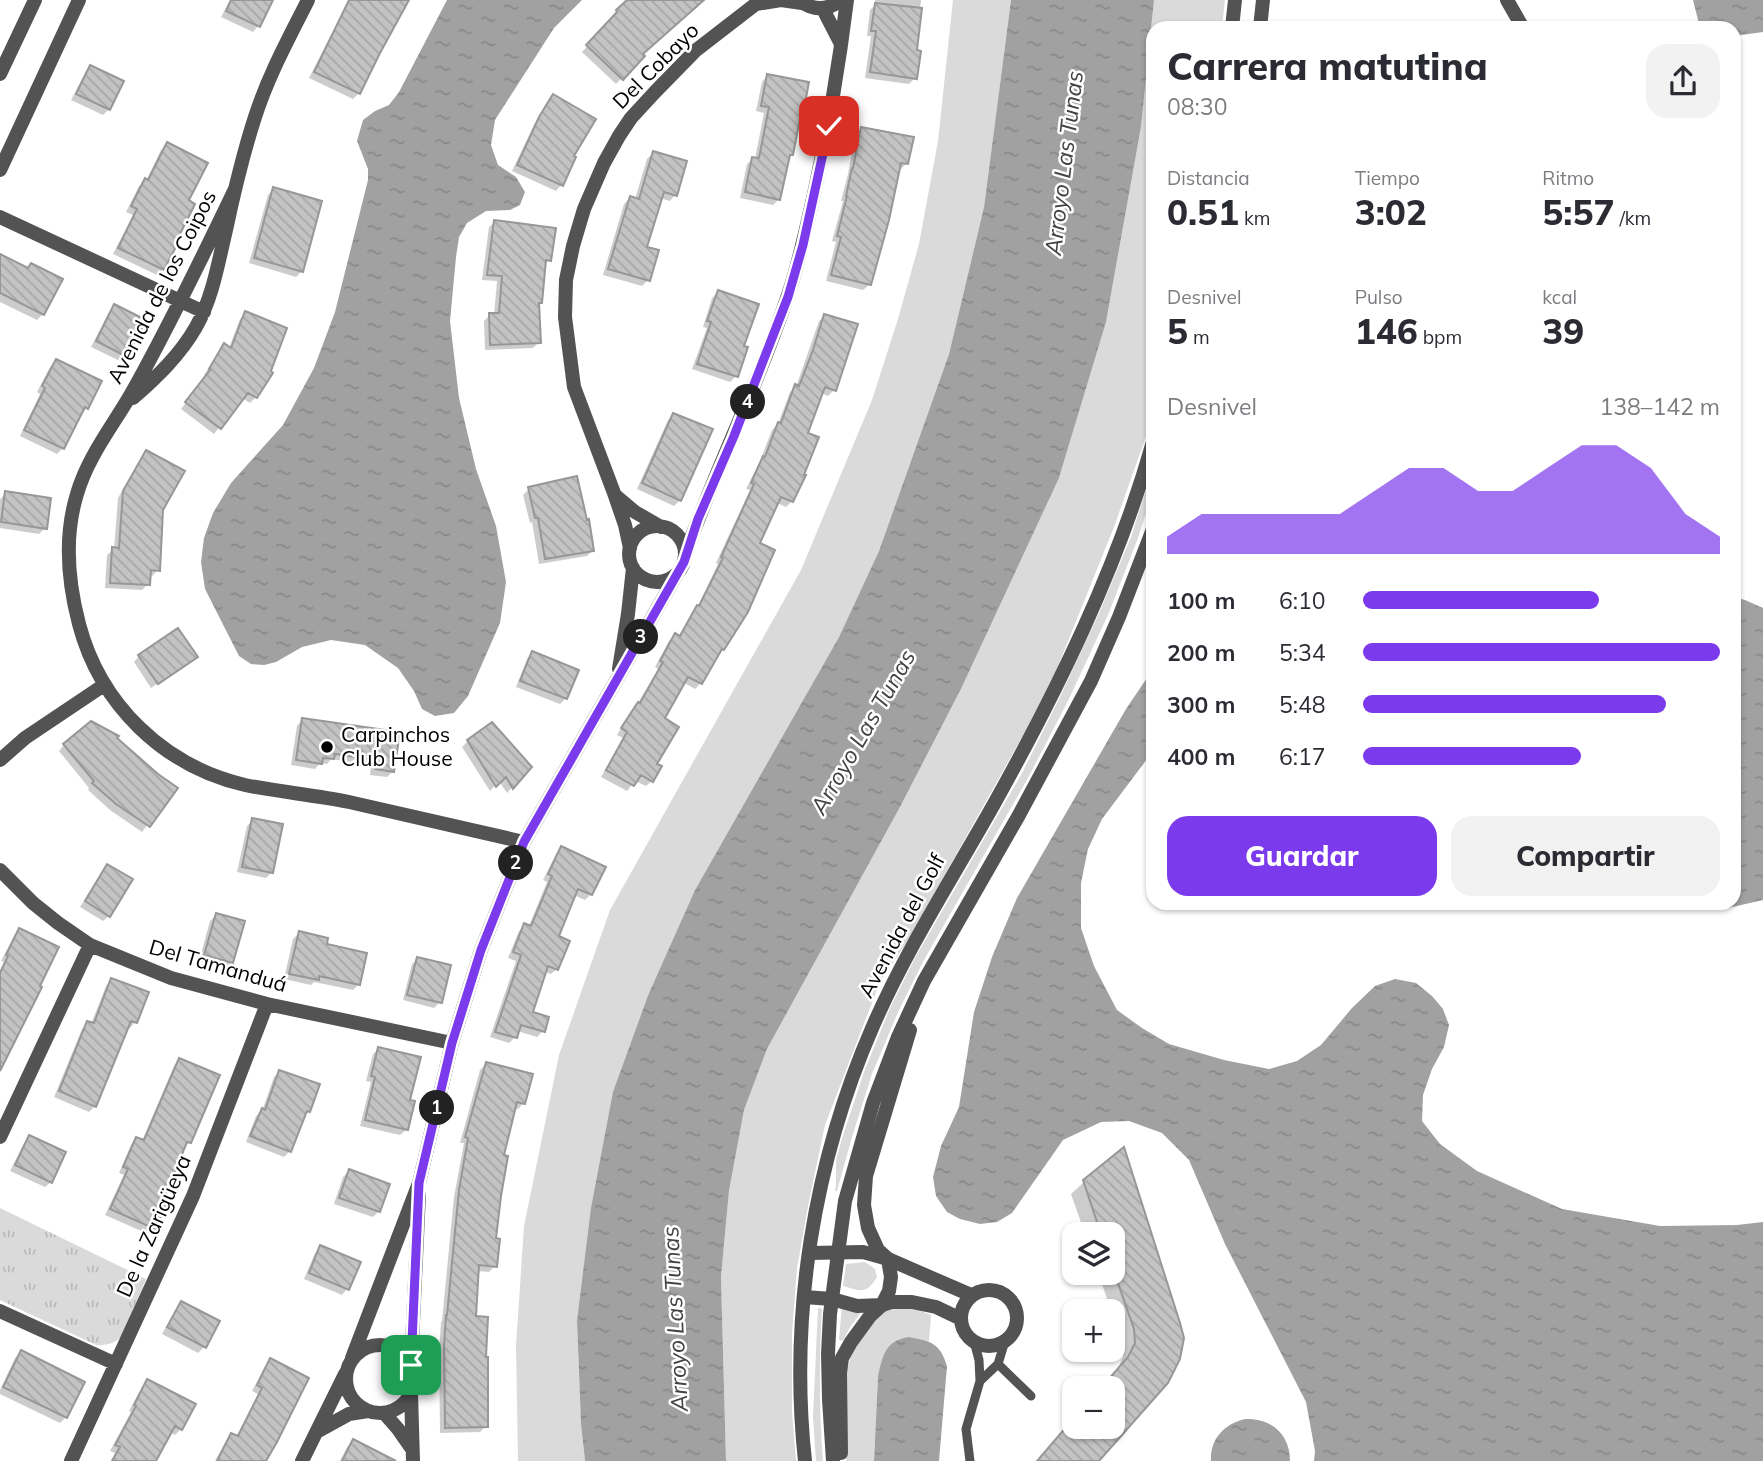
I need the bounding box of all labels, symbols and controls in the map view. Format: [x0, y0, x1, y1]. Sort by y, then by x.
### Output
street label: Del Cobayo [607, 17, 704, 114]
text: Carrera matutina [1167, 42, 1488, 90]
button: share [1646, 44, 1720, 118]
water label: Arroyo Las Tunas [1038, 69, 1089, 258]
text: 08:30 [1167, 92, 1227, 121]
pin [799, 96, 859, 156]
icon: check [810, 107, 848, 145]
text: Distancia [1167, 166, 1250, 190]
text: Tiempo [1355, 166, 1420, 190]
text: Ritmo [1542, 166, 1594, 190]
street label: Avenida de los Coipos [101, 186, 221, 387]
text: 0.51 [1167, 190, 1239, 234]
text: 3:02 [1355, 190, 1427, 234]
text: 5:57 [1542, 190, 1614, 234]
text: km [1239, 206, 1271, 230]
text: /km [1614, 206, 1651, 230]
text: Desnivel [1167, 285, 1241, 309]
text: Pulso [1355, 285, 1403, 309]
text: kcal [1542, 285, 1577, 309]
text: 5 [1167, 309, 1188, 353]
text: 146 [1355, 309, 1418, 353]
text: 39 [1542, 309, 1584, 353]
text: m [1188, 325, 1210, 349]
text: bpm [1418, 325, 1462, 349]
pin: 4 [730, 384, 766, 420]
text: 4 [742, 389, 753, 413]
text: Desnivel [1167, 392, 1257, 421]
text: 138–142 m [1599, 392, 1720, 421]
text: 100 m [1167, 586, 1235, 615]
text: 6:10 [1279, 586, 1326, 615]
pin: 3 [624, 620, 658, 654]
text: 3 [635, 624, 646, 648]
text: 200 m [1167, 638, 1235, 667]
text: 5:34 [1279, 638, 1326, 667]
water label: Arroyo Las Tunas [803, 644, 922, 820]
text: 300 m [1167, 690, 1235, 719]
text: 5:48 [1279, 690, 1326, 719]
place label: Carpinchos Club House [341, 721, 453, 771]
marker: Carpinchos Club House [319, 739, 335, 755]
text: 400 m [1167, 742, 1235, 771]
text: 6:17 [1279, 742, 1326, 771]
button: Guardar [1167, 816, 1437, 896]
button: Compartir [1451, 816, 1720, 896]
pin: 2 [498, 846, 534, 880]
street label: Avenida del Golf [852, 848, 950, 1002]
text: 2 [510, 850, 521, 874]
street label: Del Tamanduá [146, 933, 290, 997]
pin: 1 [420, 1090, 454, 1126]
text: 1 [431, 1095, 442, 1119]
street label: De la Zarigüeya [110, 1151, 196, 1301]
map controls [1062, 1222, 1125, 1439]
button: layers [1062, 1222, 1125, 1285]
water label: Arroyo Las Tunas [655, 1226, 694, 1413]
button: + [1062, 1299, 1125, 1362]
pin [381, 1335, 441, 1395]
icon: arrive [392, 1346, 430, 1384]
button: − [1062, 1376, 1125, 1439]

